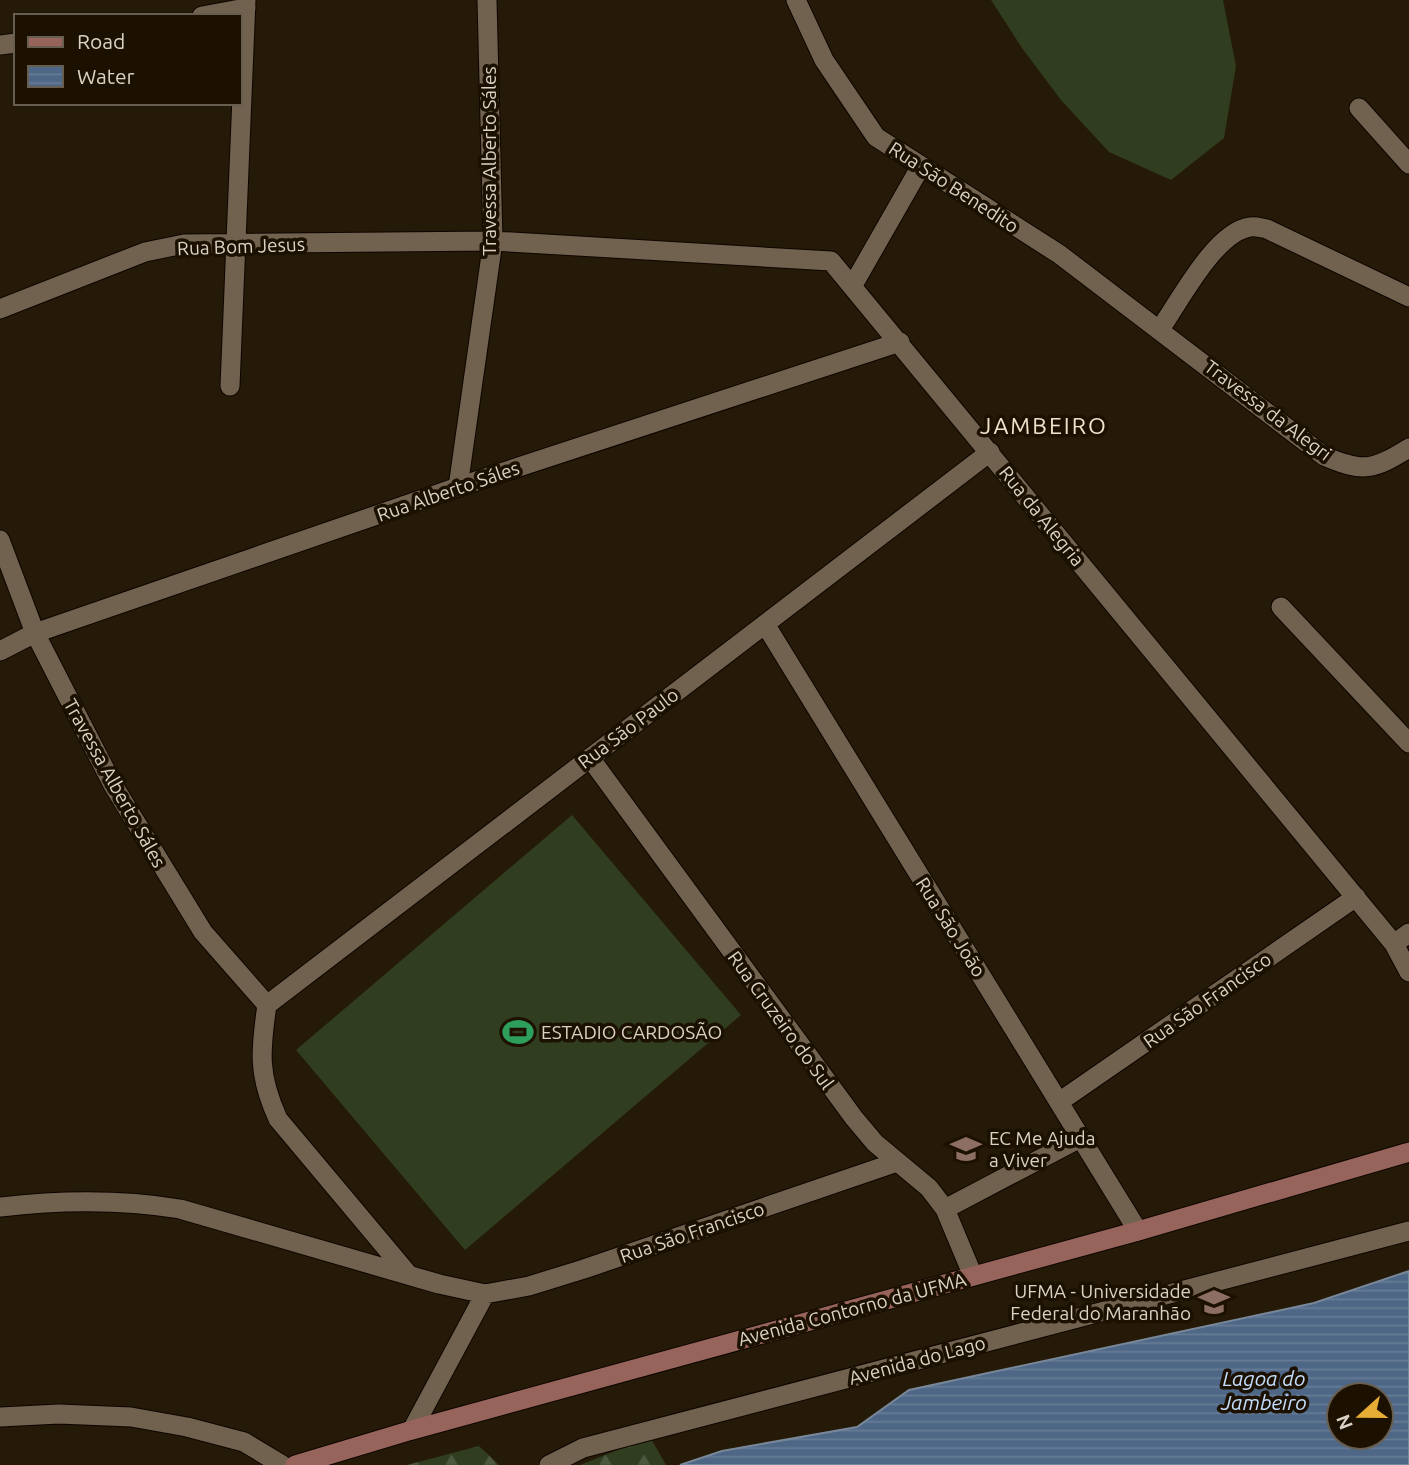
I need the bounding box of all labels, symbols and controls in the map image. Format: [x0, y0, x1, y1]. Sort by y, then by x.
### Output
legend [14, 14, 242, 105]
text: Road [77, 29, 125, 53]
text: Water [77, 64, 135, 88]
street label: Travessa Alberto Sáles [478, 66, 500, 256]
street label: Rua São Benedito [885, 137, 1023, 237]
street label: Rua Bom Jesus [177, 233, 305, 259]
street label: Travessa da Alegri [1200, 355, 1336, 465]
district label: JAMBEIRO [980, 413, 1108, 438]
street label: Rua Alberto Sáles [374, 456, 522, 526]
street label: Rua da Alegria [995, 462, 1089, 570]
street label: Rua São Paulo [573, 683, 683, 773]
street label: Travessa Alberto Sáles [59, 695, 171, 871]
street label: Rua São João [912, 873, 990, 981]
street label: Rua Cruzeiro do Sul [724, 947, 838, 1093]
street label: Rua São Francisco [1139, 948, 1275, 1052]
sports icon: ESTADIO CARDOSÃO [501, 1015, 535, 1049]
place label: ESTADIO CARDOSÃO [541, 1021, 722, 1043]
place label: EC Me Ajuda a Viver [989, 1127, 1095, 1171]
school or university icon: EC Me Ajuda a Viver [949, 1132, 983, 1166]
street label: Rua São Francisco [617, 1197, 767, 1267]
street label: Avenida Contorno da UFMA [736, 1268, 969, 1350]
place label: UFMA - Universidade Federal do Maranhão [1010, 1280, 1191, 1324]
school or university icon: UFMA - Universidade Federal do Maranhão [1197, 1285, 1231, 1319]
street label: Avenida do Lago [846, 1331, 988, 1389]
water label: Lagoa do Jambeiro [1220, 1366, 1307, 1414]
north arrow [1325, 1381, 1395, 1451]
text: N [1331, 1412, 1357, 1433]

